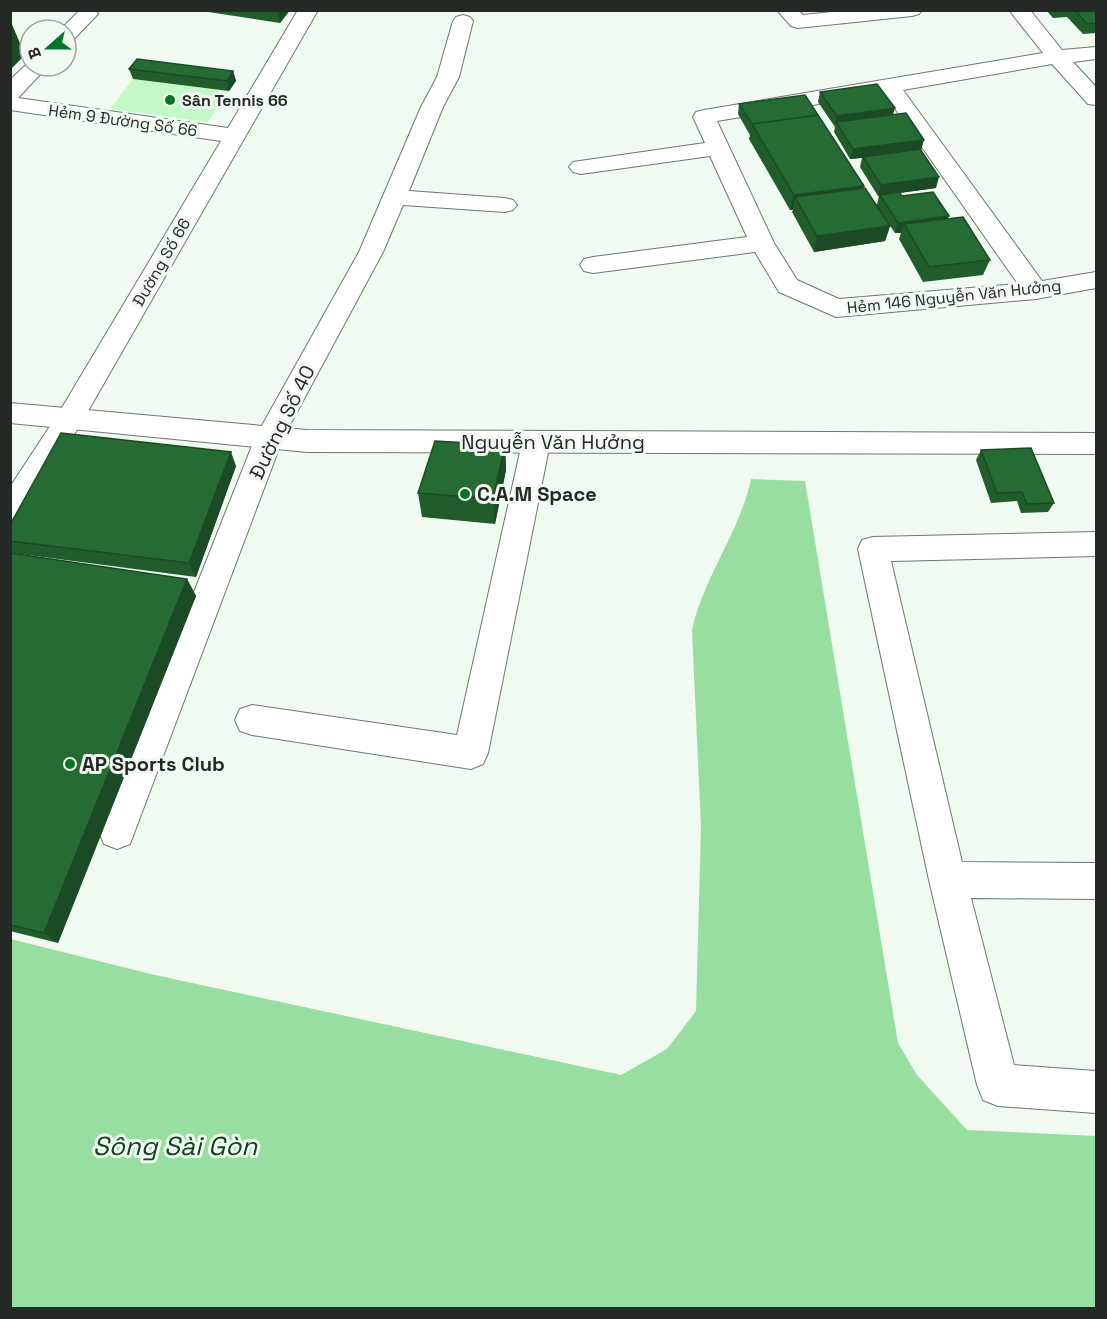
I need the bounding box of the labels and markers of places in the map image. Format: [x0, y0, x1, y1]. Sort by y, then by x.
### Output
place label: Sân Tennis 66 [182, 90, 288, 111]
marker: Sân Tennis 66 [163, 93, 177, 107]
place label: C.A.M Space [477, 481, 597, 507]
marker: C.A.M Space [458, 487, 472, 501]
place label: AP Sports Club [82, 751, 225, 777]
marker: AP Sports Club [63, 757, 77, 771]

